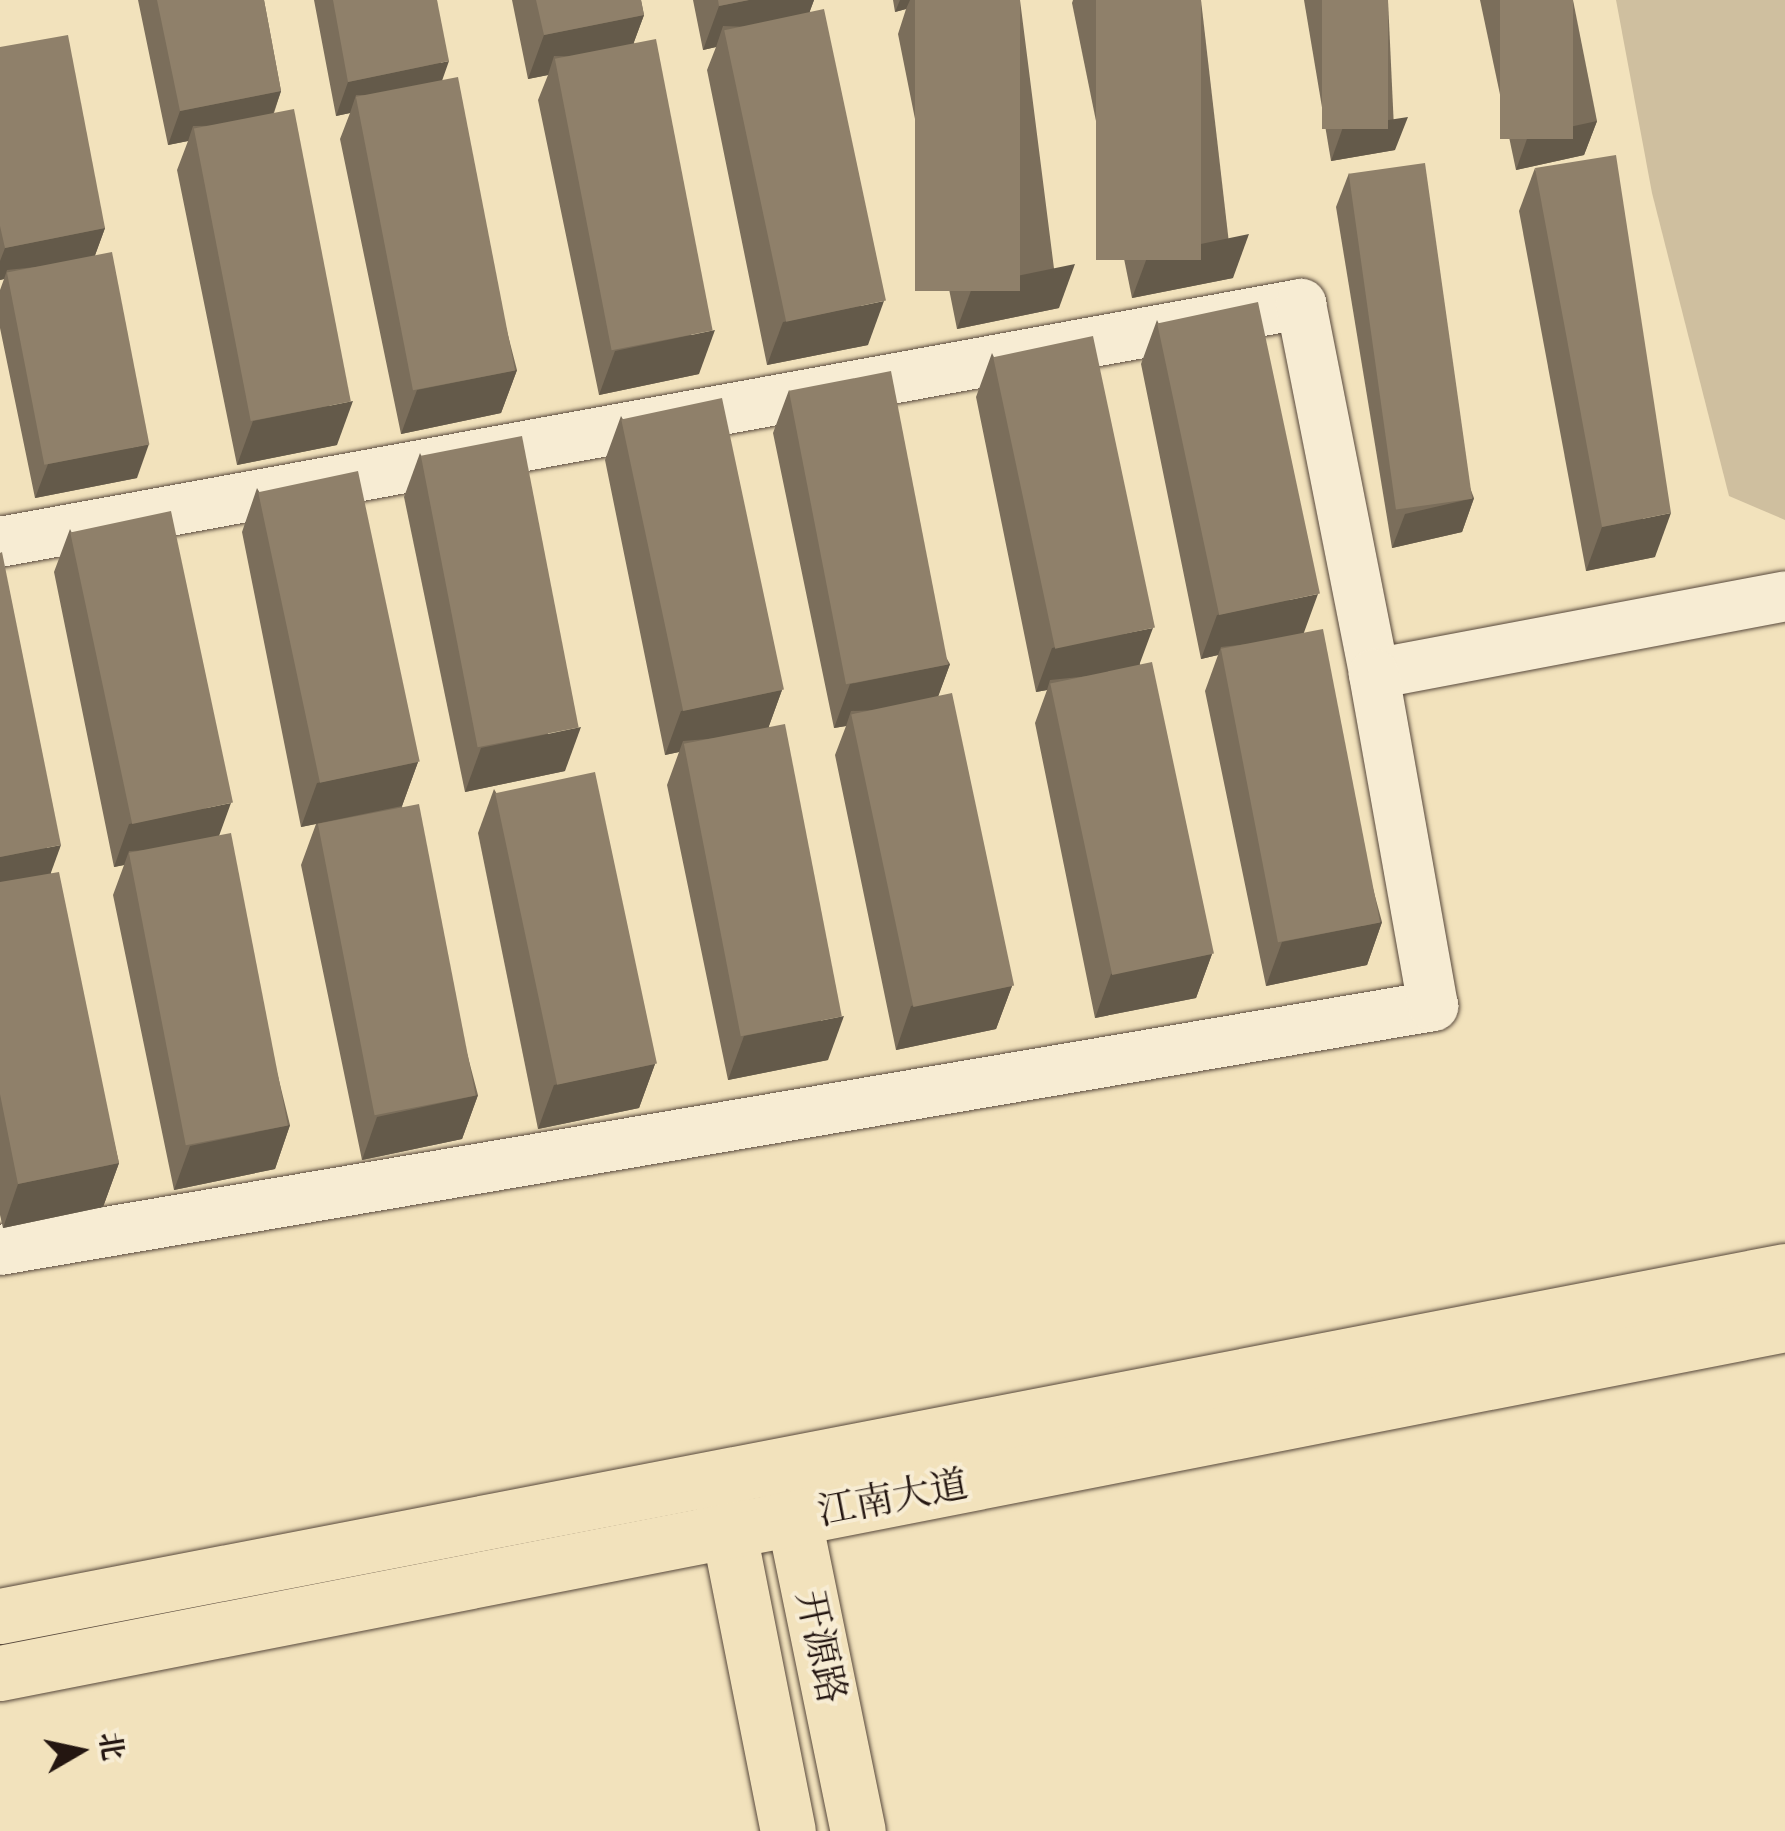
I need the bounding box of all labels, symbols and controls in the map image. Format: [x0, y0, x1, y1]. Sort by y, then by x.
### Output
street label: 江南大道 [814, 1462, 972, 1536]
street label: 开源路 [786, 1587, 854, 1707]
north arrow [30, 1701, 130, 1801]
text: 北 [91, 1730, 130, 1763]

